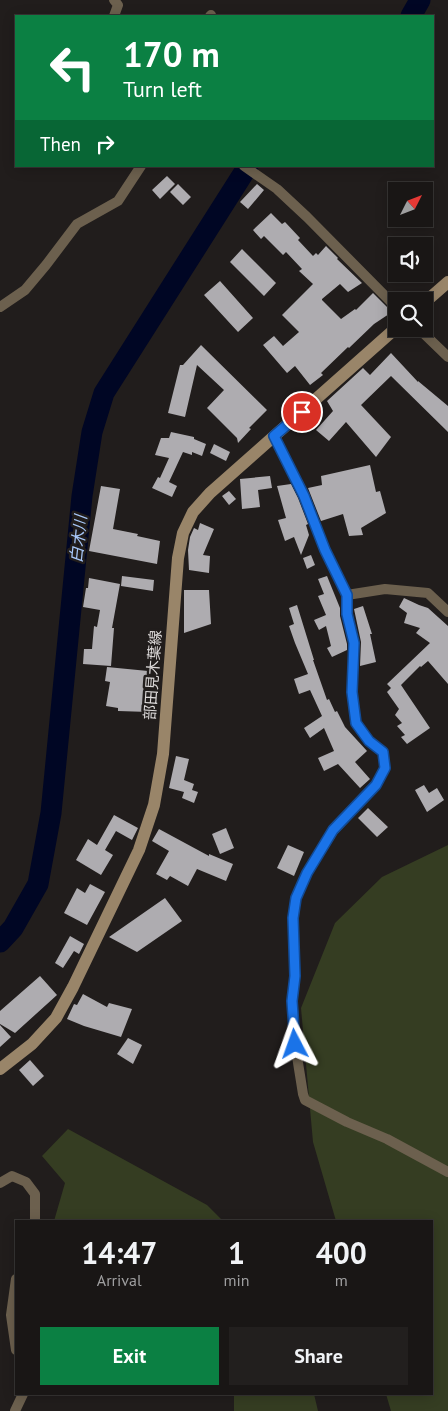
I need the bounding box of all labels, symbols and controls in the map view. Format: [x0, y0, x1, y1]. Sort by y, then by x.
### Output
text: 170 m [123, 31, 220, 77]
icon: left [40, 35, 105, 100]
text: Turn left [123, 75, 202, 103]
icon: right [91, 130, 119, 158]
text: Then [40, 132, 81, 156]
north arrow [388, 182, 432, 228]
map controls [388, 182, 433, 337]
button: sound [388, 237, 433, 282]
button: search [388, 292, 433, 337]
pin [281, 391, 323, 433]
icon: arrive [288, 398, 316, 426]
water label: 白木川 [66, 512, 91, 564]
street label: 部田見木葉線 [140, 629, 165, 721]
position arrow [268, 1017, 320, 1069]
text: 14:47 [81, 1233, 157, 1272]
text: 1 [228, 1233, 245, 1272]
text: 400 [316, 1233, 367, 1272]
text: Arrival [97, 1270, 142, 1290]
text: min [224, 1270, 250, 1290]
text: m [335, 1270, 348, 1290]
button: Exit [40, 1327, 219, 1385]
button: Share [229, 1327, 408, 1385]

